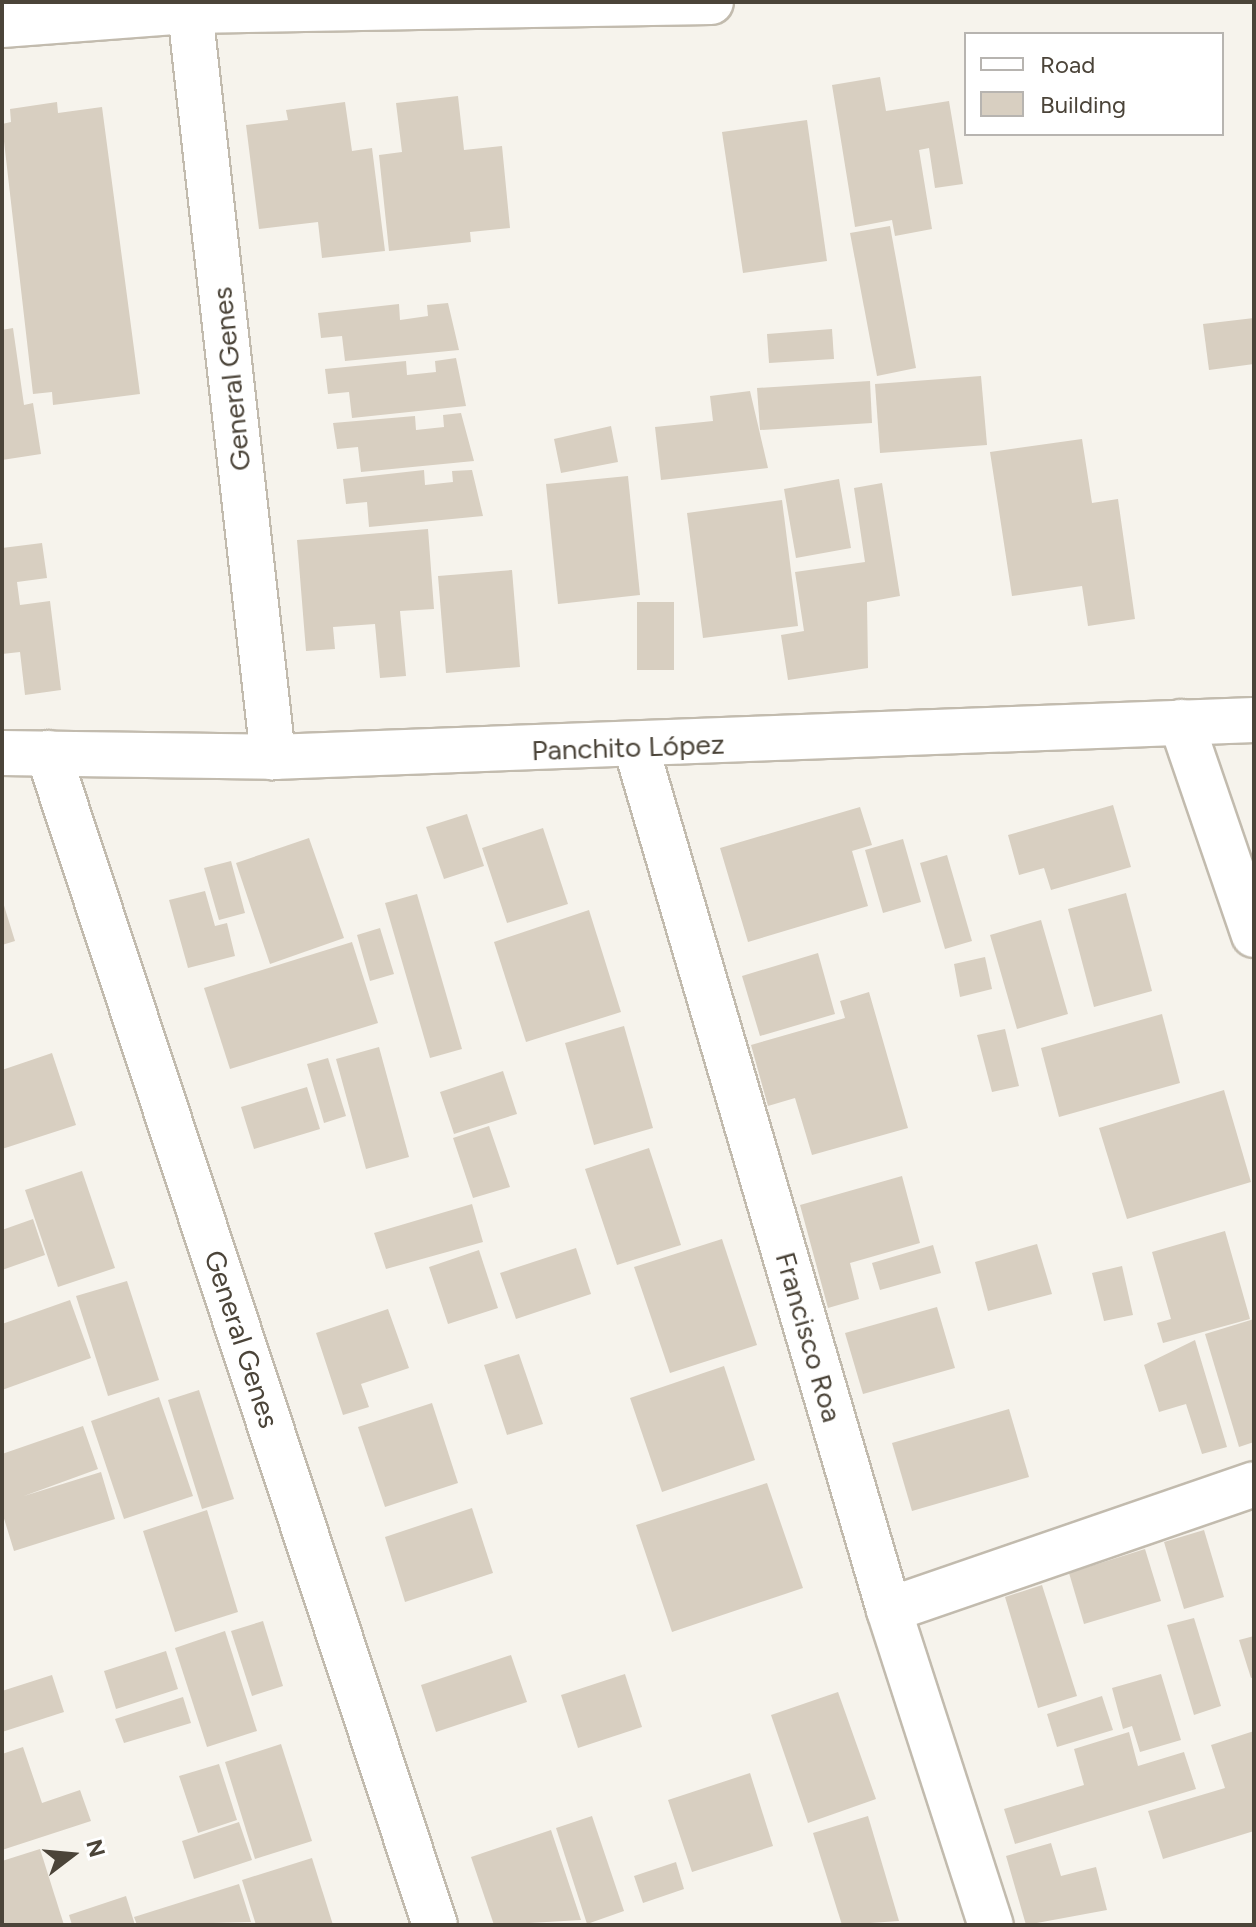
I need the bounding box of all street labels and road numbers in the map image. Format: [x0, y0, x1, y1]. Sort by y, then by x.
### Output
street label: General Genes [205, 285, 257, 473]
street label: Panchito López [531, 727, 725, 767]
street label: General Genes [197, 1246, 287, 1432]
street label: Francisco Roa [769, 1248, 849, 1426]

